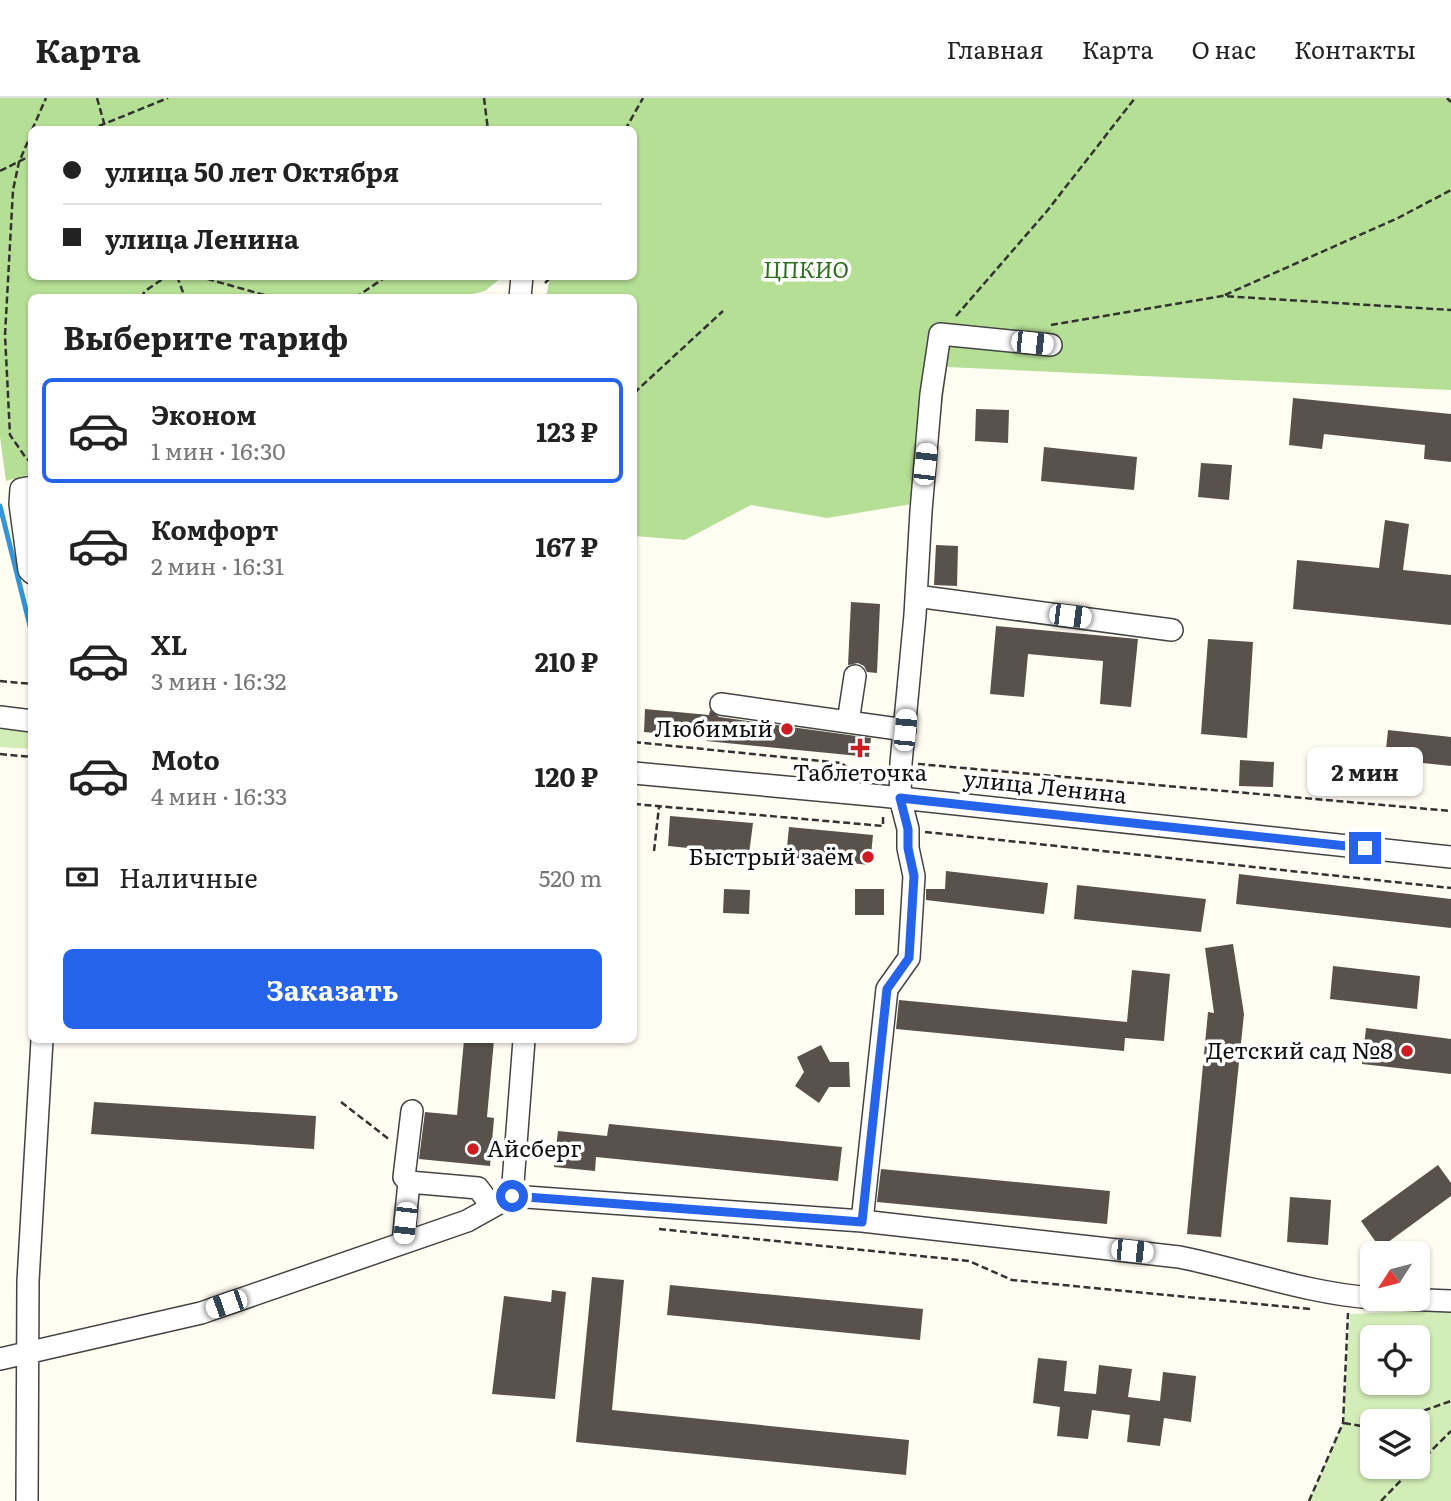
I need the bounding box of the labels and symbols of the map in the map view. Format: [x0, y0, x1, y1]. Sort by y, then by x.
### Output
park label: ЦПКИО [763, 251, 849, 285]
car [1011, 330, 1054, 356]
car [913, 442, 938, 486]
car [1048, 603, 1093, 629]
car [893, 708, 918, 752]
place label: Любимый [655, 710, 773, 744]
marker: Любимый [779, 721, 795, 737]
marker: Таблеточка [852, 740, 868, 756]
callout: 2 мин [1307, 746, 1423, 796]
place label: Таблеточка [793, 754, 928, 788]
street label: улица Ленина [962, 760, 1129, 811]
route end [1349, 832, 1381, 864]
place label: Быстрый заём [688, 838, 854, 872]
marker: Быстрый заём [860, 849, 876, 865]
place label: Детский сад №8 [1206, 1032, 1393, 1066]
marker: Детский сад №8 [1399, 1043, 1415, 1059]
place label: Айсберг [487, 1130, 582, 1164]
marker: Айсберг [465, 1141, 481, 1157]
route start [496, 1180, 528, 1212]
car [393, 1201, 418, 1245]
car [1111, 1238, 1154, 1264]
north arrow [1360, 1241, 1430, 1311]
car [203, 1287, 250, 1321]

